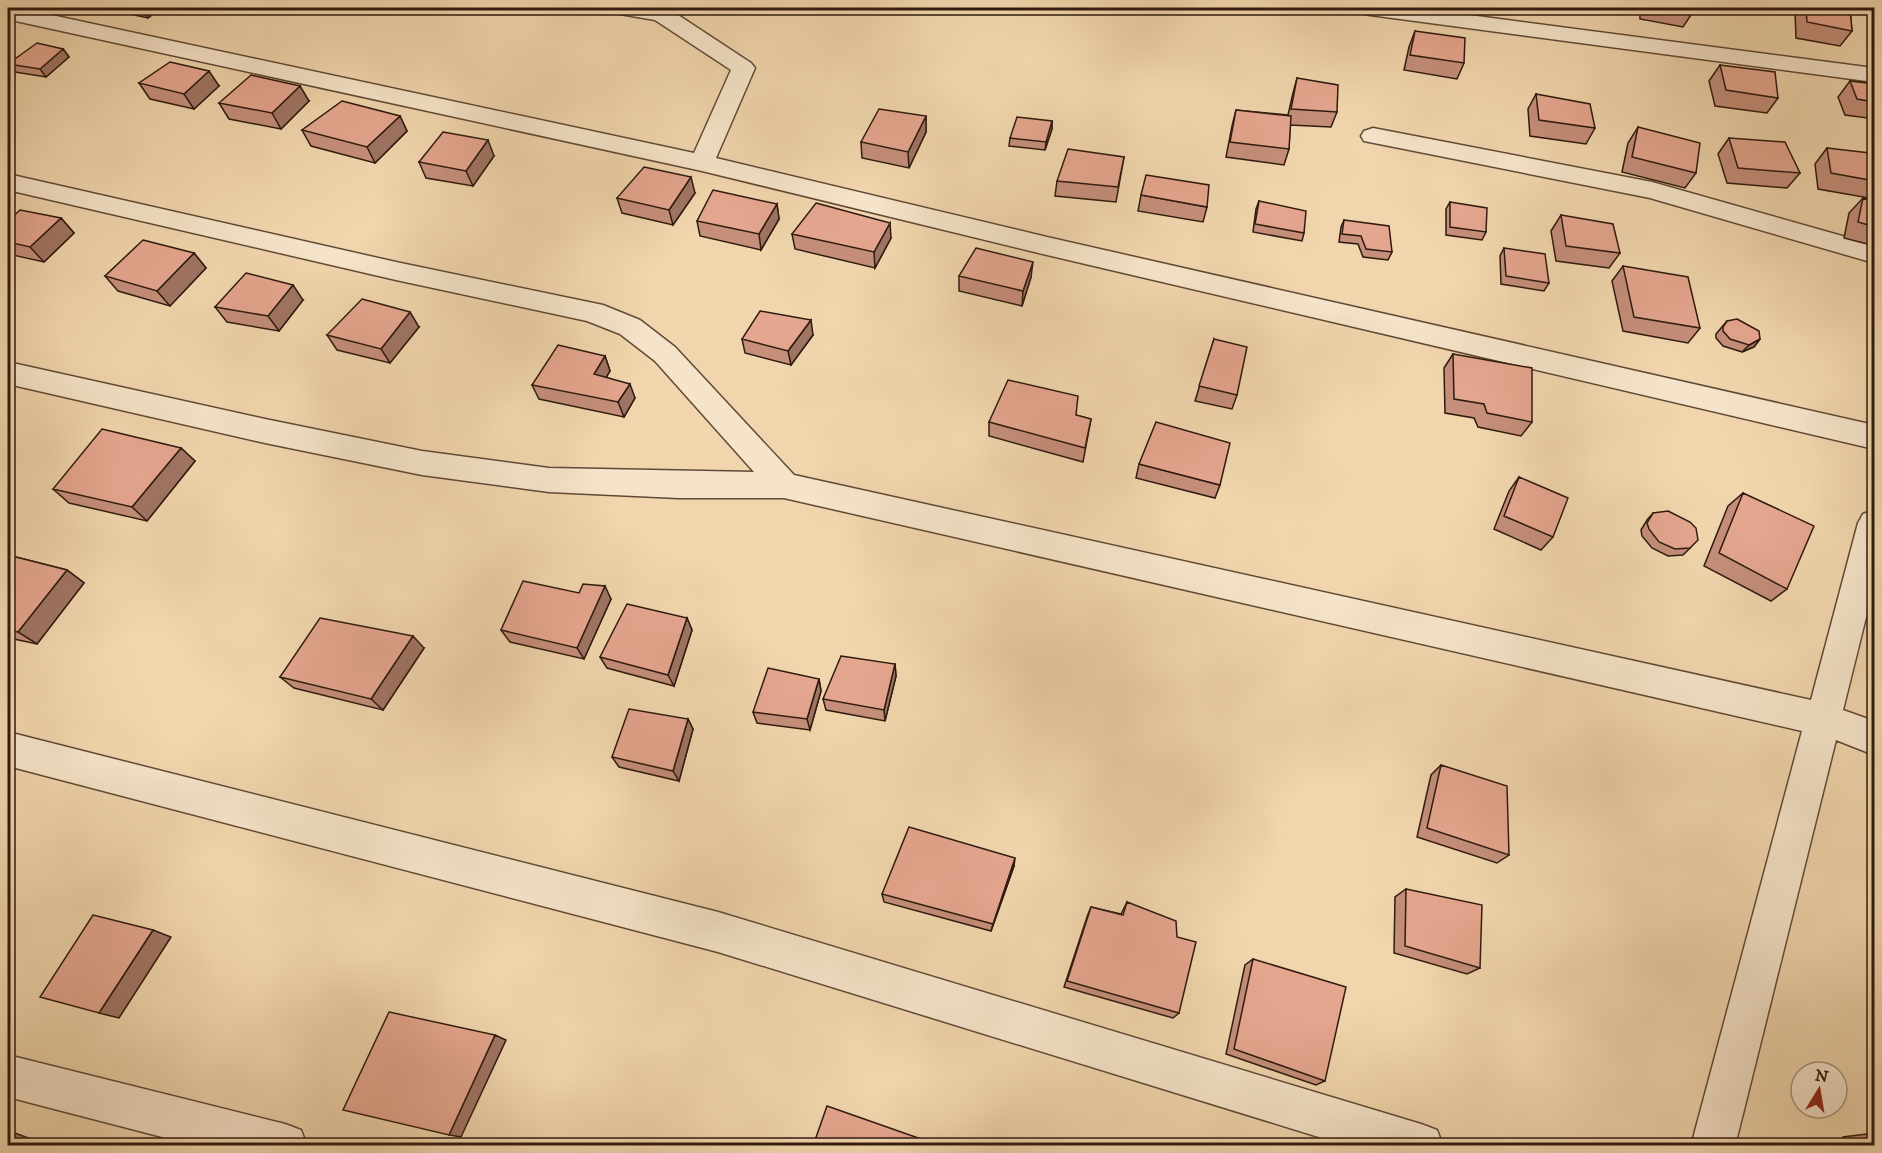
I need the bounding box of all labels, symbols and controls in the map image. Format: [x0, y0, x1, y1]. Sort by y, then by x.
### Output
north arrow [1789, 1060, 1849, 1120]
text: N [1813, 1065, 1830, 1087]

